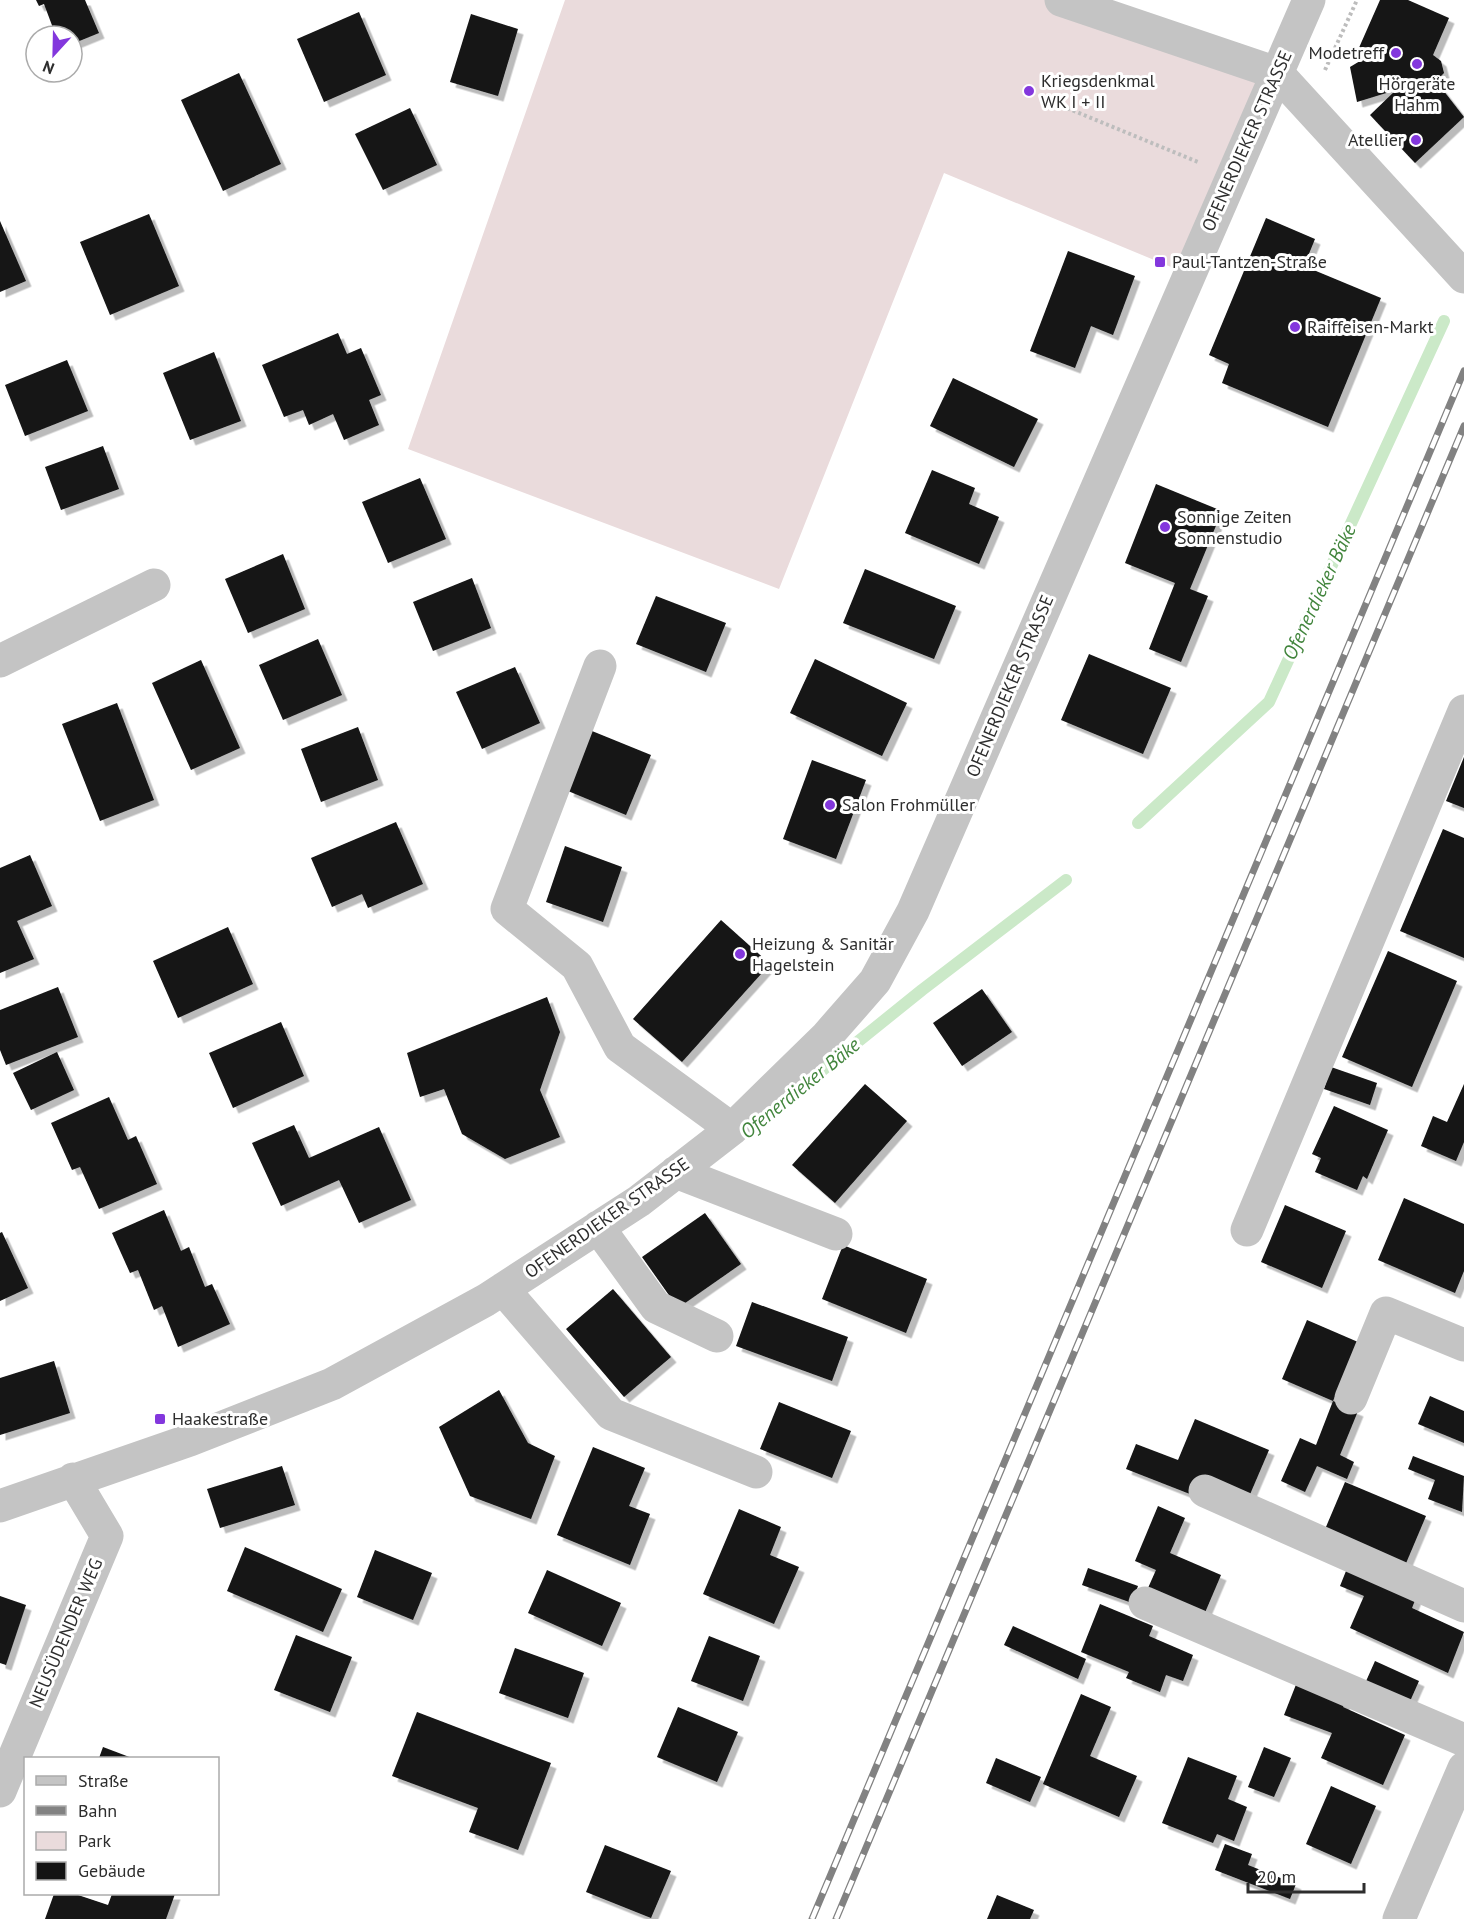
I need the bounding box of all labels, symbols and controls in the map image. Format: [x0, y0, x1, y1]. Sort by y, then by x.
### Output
north arrow [24, 24, 84, 84]
place label: Modetreff [1308, 41, 1385, 64]
marker: Modetreff [1389, 46, 1403, 60]
street label: OFENERDIEKER STRASSE [1196, 47, 1297, 235]
text: N [40, 57, 57, 79]
marker: Hörgeräte Hahm [1410, 57, 1424, 71]
place label: Kriegsdenkmal WK I + II [1041, 69, 1155, 113]
place label: Hörgeräte Hahm [1379, 72, 1455, 116]
marker: Kriegsdenkmal WK I + II [1022, 84, 1036, 98]
place label: Atellier [1348, 128, 1404, 151]
marker: Atellier [1409, 133, 1423, 147]
place label: Paul-Tantzen-Straße [1172, 250, 1327, 273]
marker: Paul-Tantzen-Straße [1153, 255, 1167, 269]
place label: Raiffeisen-Markt [1307, 315, 1434, 338]
marker: Raiffeisen-Markt [1288, 320, 1302, 334]
place label: Sonnige Zeiten Sonnenstudio [1177, 505, 1292, 549]
water label: Ofenerdieker Bäke [1276, 519, 1362, 664]
marker: Sonnige Zeiten Sonnenstudio [1158, 520, 1172, 534]
street label: OFENERDIEKER STRASSE [961, 591, 1058, 780]
place label: Salon Frohmüller [842, 793, 975, 816]
marker: Salon Frohmüller [823, 798, 837, 812]
place label: Heizung & Sanitär Hagelstein [752, 932, 894, 976]
marker: Heizung & Sanitär Hagelstein [733, 947, 747, 961]
water label: Ofenerdieker Bäke [735, 1031, 866, 1144]
street label: OFENERDIEKER STRASSE [520, 1152, 693, 1283]
place label: Haakestraße [172, 1407, 268, 1430]
marker: Haakestraße [153, 1412, 167, 1426]
street label: NEUSÜDENDER WEG [24, 1554, 107, 1711]
legend [24, 1757, 219, 1895]
text: Straße [78, 1769, 129, 1792]
text: Bahn [78, 1799, 117, 1822]
text: Park [78, 1829, 111, 1852]
scale bar [1248, 1856, 1364, 1894]
text: Gebäude [78, 1859, 145, 1882]
text: 20 m [1257, 1865, 1296, 1888]

